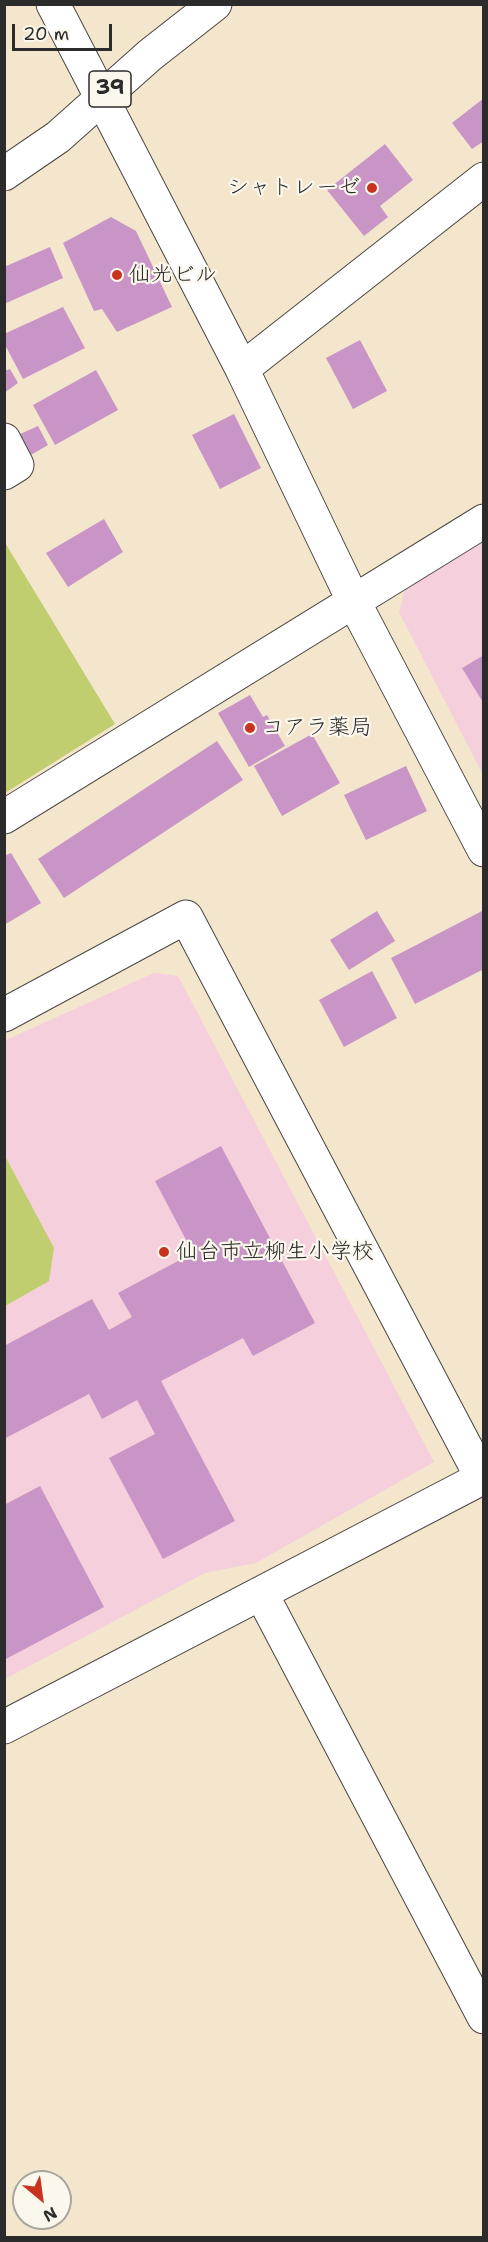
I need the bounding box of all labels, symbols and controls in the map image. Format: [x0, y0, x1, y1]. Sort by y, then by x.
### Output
scale bar [15, 12, 116, 50]
text: 20 m [23, 22, 69, 46]
road number: 39 [89, 71, 131, 107]
place label: シャトレーゼ [227, 175, 360, 201]
marker: シャトレーゼ [365, 181, 379, 195]
place label: 仙光ビル [129, 262, 217, 288]
marker: 仙光ビル [110, 268, 124, 282]
place label: コアラ薬局 [262, 715, 372, 741]
marker: コアラ薬局 [243, 721, 257, 735]
place label: 仙台市立柳生小学校 [176, 1239, 374, 1265]
marker: 仙台市立柳生小学校 [157, 1245, 171, 1259]
north arrow [12, 2170, 72, 2230]
text: N [39, 2202, 61, 2227]

